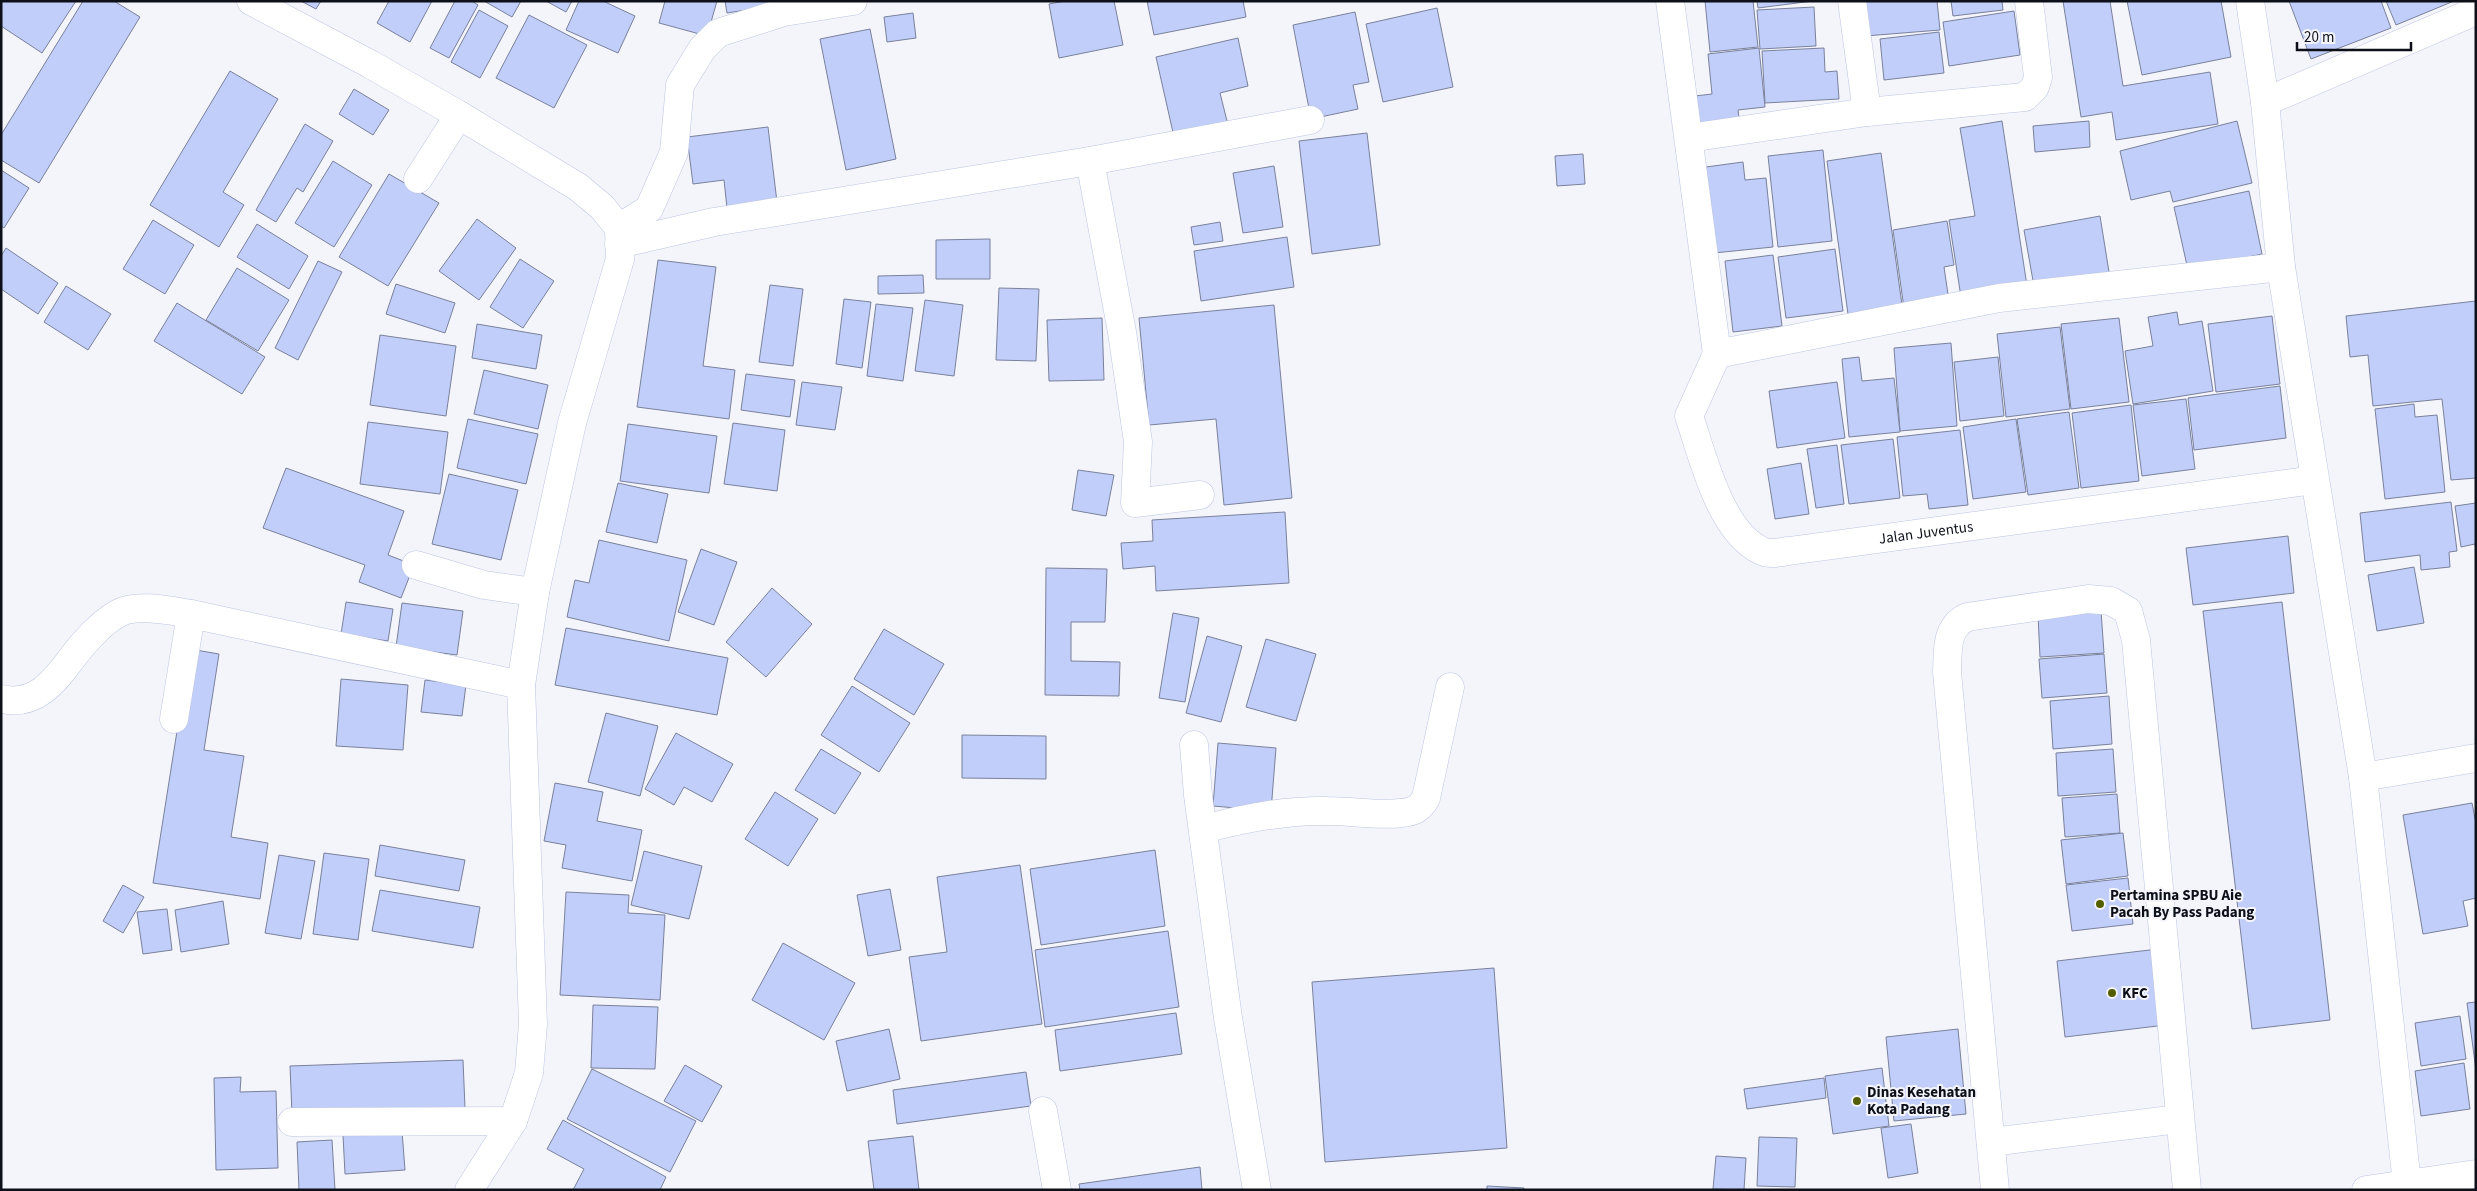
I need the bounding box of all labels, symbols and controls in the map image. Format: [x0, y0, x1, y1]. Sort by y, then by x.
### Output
scale bar [2297, 20, 2411, 52]
text: 20 m [2304, 27, 2334, 48]
street label: Jalan Juventus [1878, 516, 1974, 549]
place label: Pertamina SPBU Aie Pacah By Pass Padang [2110, 885, 2254, 923]
marker: Pertamina SPBU Aie Pacah By Pass Padang [2094, 898, 2106, 910]
place label: KFC [2122, 983, 2148, 1004]
marker: KFC [2106, 987, 2118, 999]
place label: Dinas Kesehatan Kota Padang [1867, 1082, 1976, 1120]
marker: Dinas Kesehatan Kota Padang [1851, 1095, 1863, 1107]

